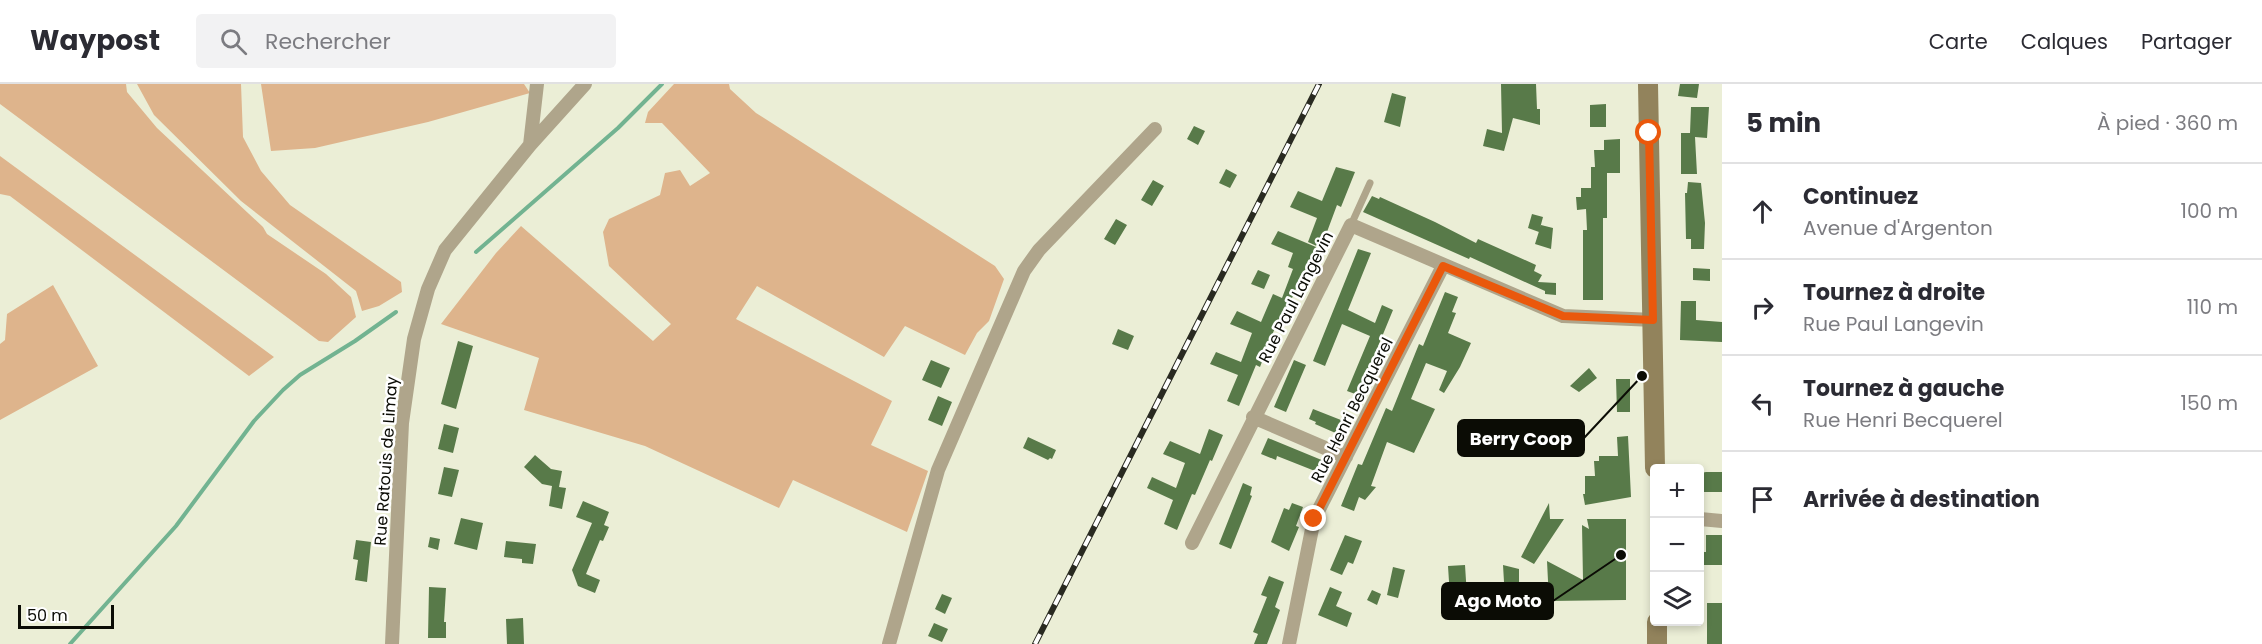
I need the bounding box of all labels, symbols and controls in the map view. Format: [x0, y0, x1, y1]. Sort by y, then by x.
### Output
search box [196, 14, 616, 68]
text: Waypost [30, 21, 160, 60]
icon: search [217, 25, 250, 58]
text: Rechercher [265, 26, 391, 57]
text: Carte [1929, 27, 1988, 56]
text: Calques [2021, 27, 2108, 56]
text: Partager [2141, 27, 2232, 56]
text: 5 min [1746, 105, 1821, 141]
text: À pied · 360 m [2097, 109, 2238, 137]
route start [1635, 119, 1661, 145]
text: Continuez [1803, 181, 1918, 212]
icon: ahead [1746, 195, 1779, 228]
text: 100 m [2181, 197, 2238, 225]
text: Avenue d'Argenton [1803, 214, 1993, 242]
street label: Rue Paul Langevin [1253, 227, 1339, 367]
text: Tournez à droite [1803, 277, 1985, 308]
icon: right [1746, 291, 1779, 324]
text: 110 m [2187, 293, 2238, 321]
text: Rue Paul Langevin [1803, 310, 1984, 338]
street label: Rue Henri Becquerel [1305, 334, 1399, 486]
text: Tournez à gauche [1803, 373, 2004, 404]
street label: Rue Ratouis de Limay [369, 376, 403, 546]
icon: left [1746, 387, 1779, 420]
text: 150 m [2181, 389, 2238, 417]
text: Rue Henri Becquerel [1803, 406, 2003, 434]
callout: Berry Coop [1458, 420, 1584, 456]
text: Berry Coop [1470, 426, 1572, 451]
map controls [1650, 464, 1704, 626]
button: + [1650, 464, 1704, 518]
icon: arrive [1746, 483, 1779, 516]
text: Arrivée à destination [1803, 484, 2040, 515]
route end [1300, 505, 1326, 531]
button: − [1650, 518, 1704, 572]
button: layers [1650, 572, 1704, 626]
callout: Ago Moto [1442, 583, 1553, 619]
text: Ago Moto [1454, 588, 1542, 613]
scale bar [18, 602, 114, 630]
text: 50 m [27, 604, 68, 627]

